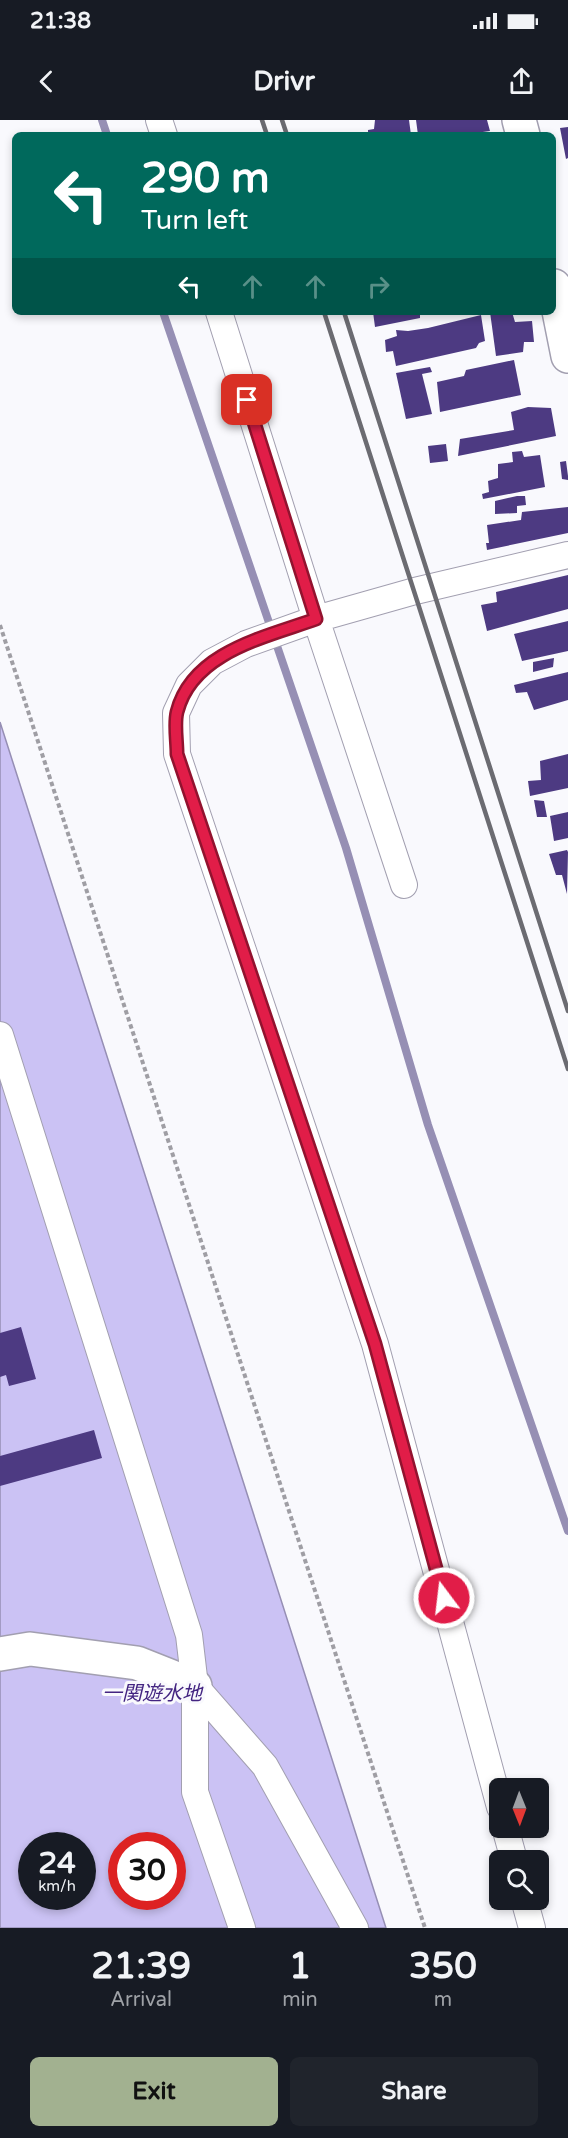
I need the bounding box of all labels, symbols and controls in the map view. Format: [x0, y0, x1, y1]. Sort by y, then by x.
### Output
text: 21:38 [30, 8, 91, 34]
icon: back [30, 65, 63, 98]
text: Drivr [253, 65, 315, 98]
icon: share [505, 65, 538, 98]
text: 290 m [141, 153, 270, 204]
icon: left [42, 156, 120, 234]
text: Turn left [141, 204, 248, 237]
icon: left [173, 270, 206, 303]
icon: ahead [236, 270, 269, 303]
icon: ahead [299, 270, 332, 303]
icon: right [362, 270, 395, 303]
pin [221, 374, 272, 425]
icon: arrive [230, 383, 263, 416]
position arrow [412, 1566, 476, 1630]
water label: 一関遊水地 [102, 1682, 204, 1706]
north arrow [489, 1778, 549, 1838]
map controls [489, 1778, 549, 1910]
speed limit sign: 30 [108, 1832, 186, 1910]
text: 24 [38, 1845, 76, 1882]
button: search [489, 1850, 549, 1910]
text: km/h [38, 1877, 76, 1895]
text: 21:39 [91, 1945, 191, 1988]
text: 1 [289, 1945, 311, 1988]
text: 350 [409, 1945, 477, 1988]
text: Arrival [110, 1988, 172, 2012]
text: min [282, 1988, 318, 2012]
text: m [434, 1988, 452, 2012]
button: Exit [30, 2057, 278, 2126]
button: Share [290, 2057, 538, 2126]

